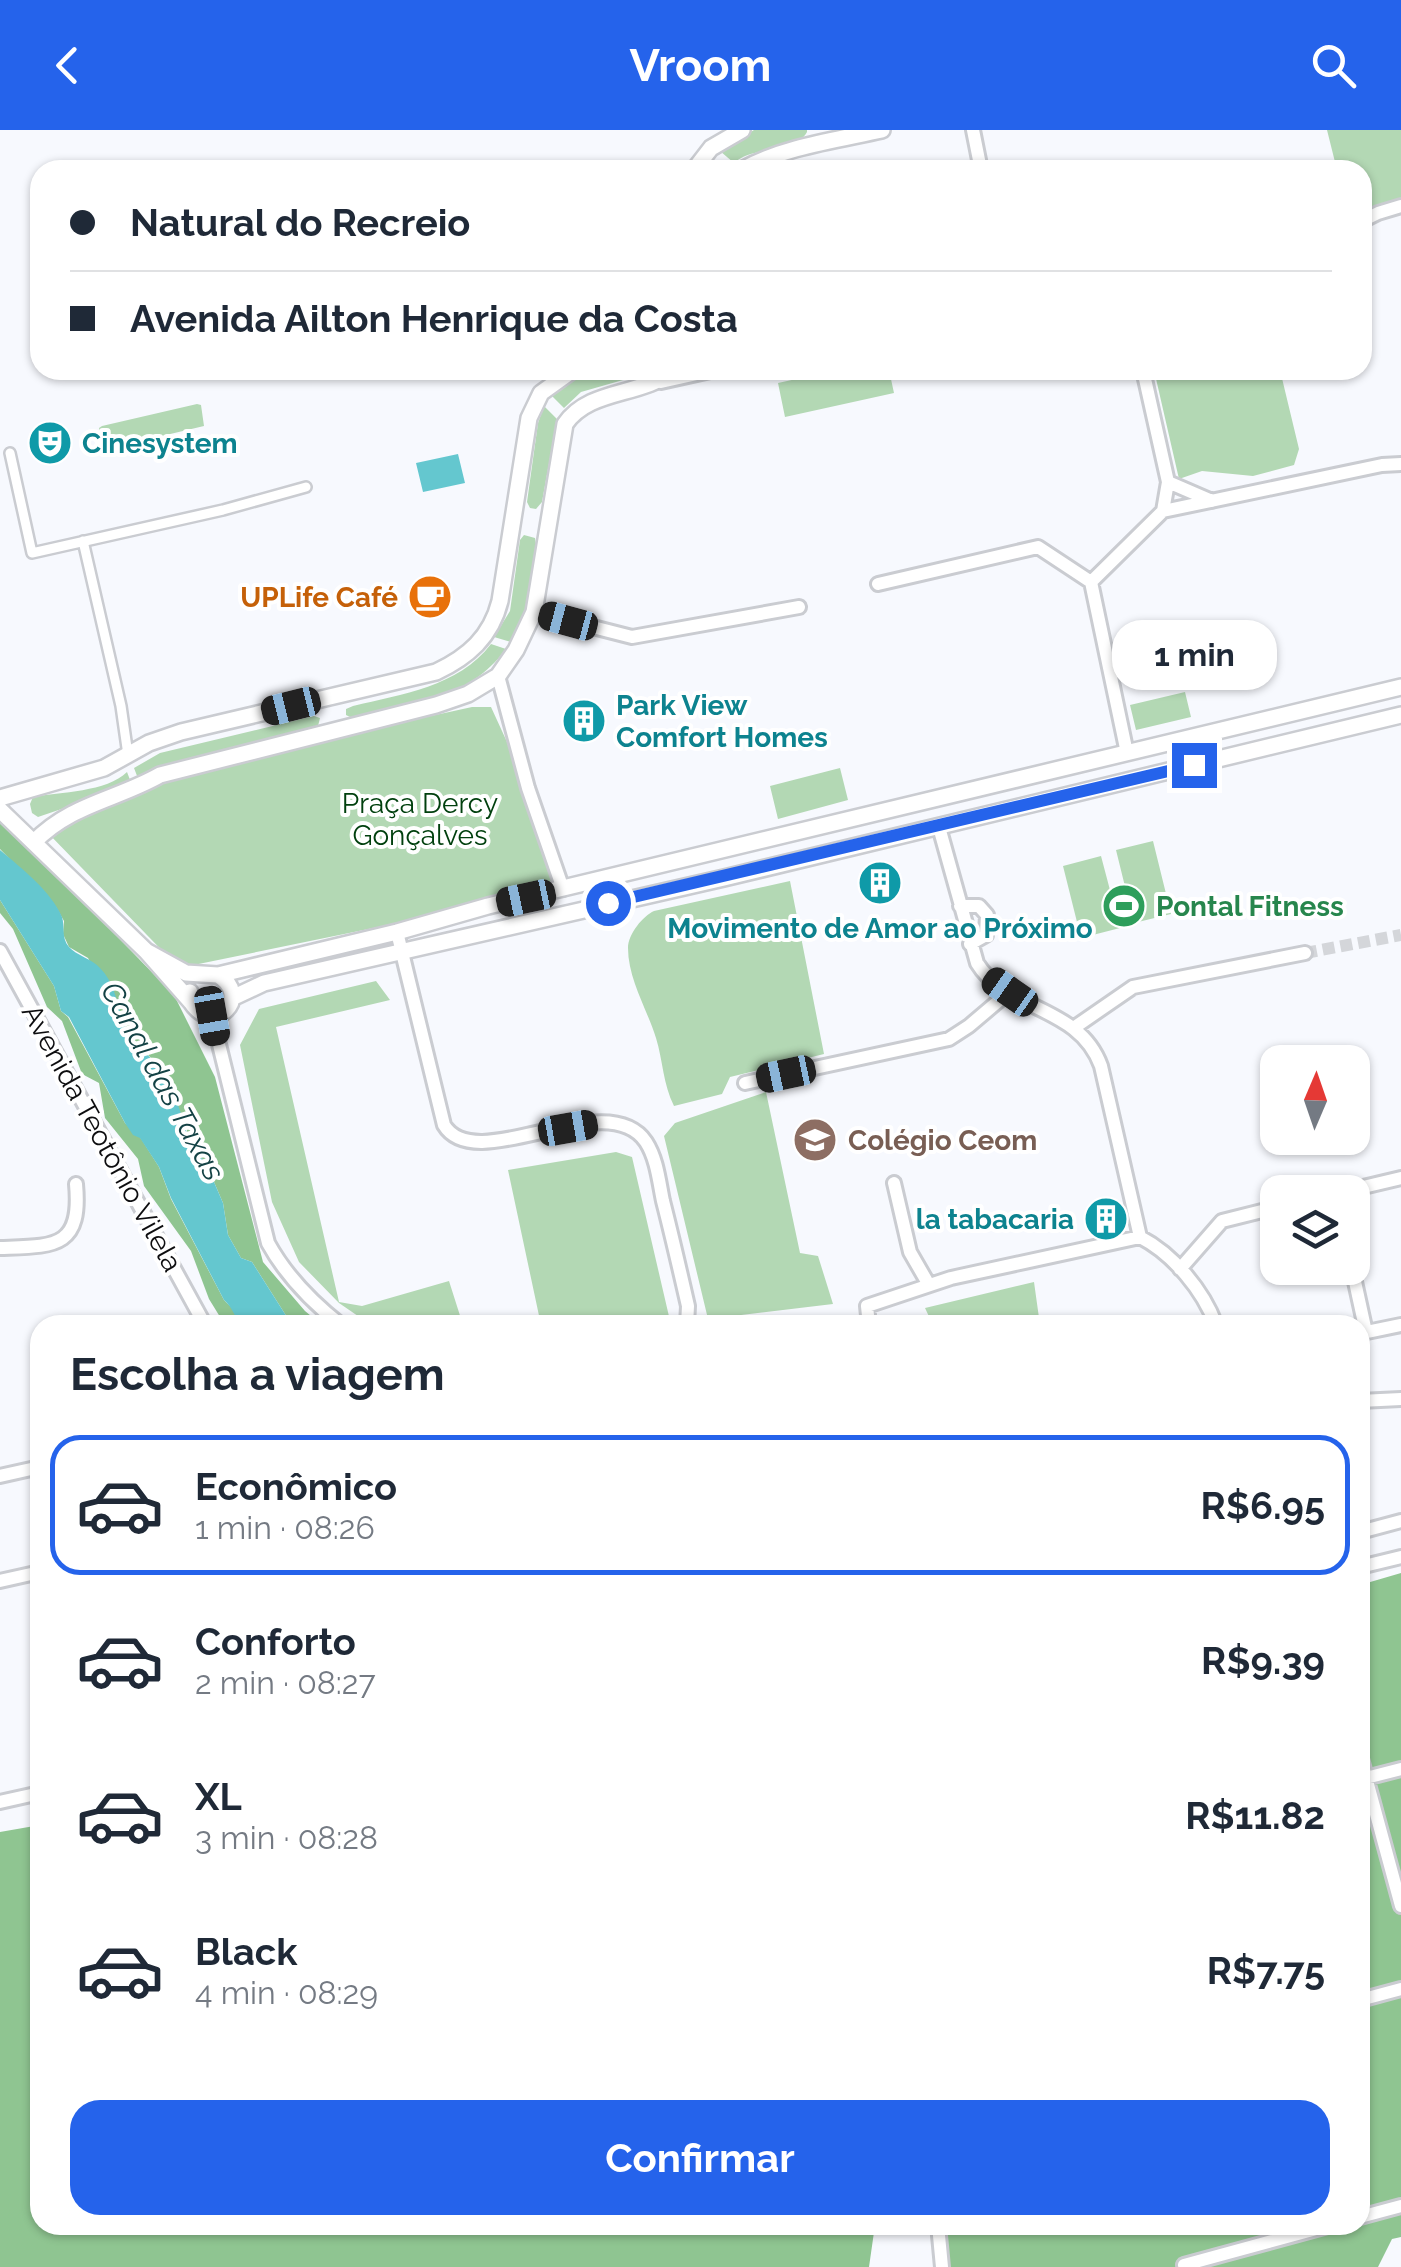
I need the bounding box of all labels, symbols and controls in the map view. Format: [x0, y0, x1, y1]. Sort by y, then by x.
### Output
icon: back [40, 38, 95, 93]
icon: search [1306, 38, 1361, 93]
text: Vroom [629, 39, 772, 92]
text: Natural do Recreio [130, 200, 470, 245]
text: Avenida Ailton Henrique da Costa [130, 296, 738, 341]
theatre icon: Cinesystem [27, 420, 73, 466]
place label: Cinesystem [82, 427, 238, 460]
cafe icon: UPLife Café [407, 574, 453, 620]
place label: UPLife Café [240, 581, 398, 614]
car [535, 599, 601, 643]
callout: 1 min [1112, 620, 1276, 690]
text: 1 min [1154, 636, 1235, 673]
car [258, 684, 324, 728]
place label: Park View Comfort Homes [616, 689, 828, 754]
building icon: Park View Comfort Homes [561, 698, 607, 744]
route end [1172, 743, 1217, 788]
park label: Praça Dercy Gonçalves [342, 787, 498, 852]
building icon: Movimento de Amor ao Próximo [857, 860, 903, 906]
car [494, 877, 558, 919]
route start [586, 881, 631, 926]
sports icon: Pontal Fitness [1101, 883, 1147, 929]
place label: Pontal Fitness [1156, 890, 1344, 923]
place label: Movimento de Amor ao Próximo [667, 912, 1093, 945]
car [977, 963, 1043, 1021]
water label: Canal das Taxas [94, 976, 232, 1186]
car [192, 984, 232, 1048]
street label: Avenida Teotônio Vilela [15, 999, 189, 1277]
north arrow [1260, 1045, 1370, 1155]
map controls [1260, 1045, 1370, 1285]
car [754, 1053, 818, 1095]
car [536, 1108, 600, 1148]
school or university icon: Colégio Ceom [792, 1117, 838, 1163]
place label: Colégio Ceom [848, 1124, 1037, 1157]
button: layers [1260, 1175, 1370, 1285]
building icon: la tabacaria [1083, 1196, 1129, 1242]
place label: la tabacaria [916, 1203, 1074, 1236]
text: Escolha a viagem [70, 1348, 445, 1401]
icon: car [75, 1460, 165, 1550]
text: Econômico [195, 1464, 397, 1509]
text: R$6.95 [1201, 1483, 1325, 1528]
text: 1 min · 08:26 [195, 1509, 375, 1546]
icon: car [75, 1615, 165, 1705]
text: Conforto [195, 1619, 356, 1664]
text: R$9.39 [1201, 1638, 1325, 1683]
text: 2 min · 08:27 [195, 1664, 376, 1701]
icon: car [75, 1770, 165, 1860]
text: XL [195, 1774, 242, 1819]
text: R$11.82 [1185, 1793, 1325, 1838]
text: 3 min · 08:28 [195, 1819, 378, 1856]
icon: car [75, 1925, 165, 2015]
text: Black [195, 1929, 297, 1974]
text: R$7.75 [1207, 1948, 1325, 1993]
text: 4 min · 08:29 [195, 1974, 378, 2011]
button: Confirmar [70, 2100, 1330, 2215]

